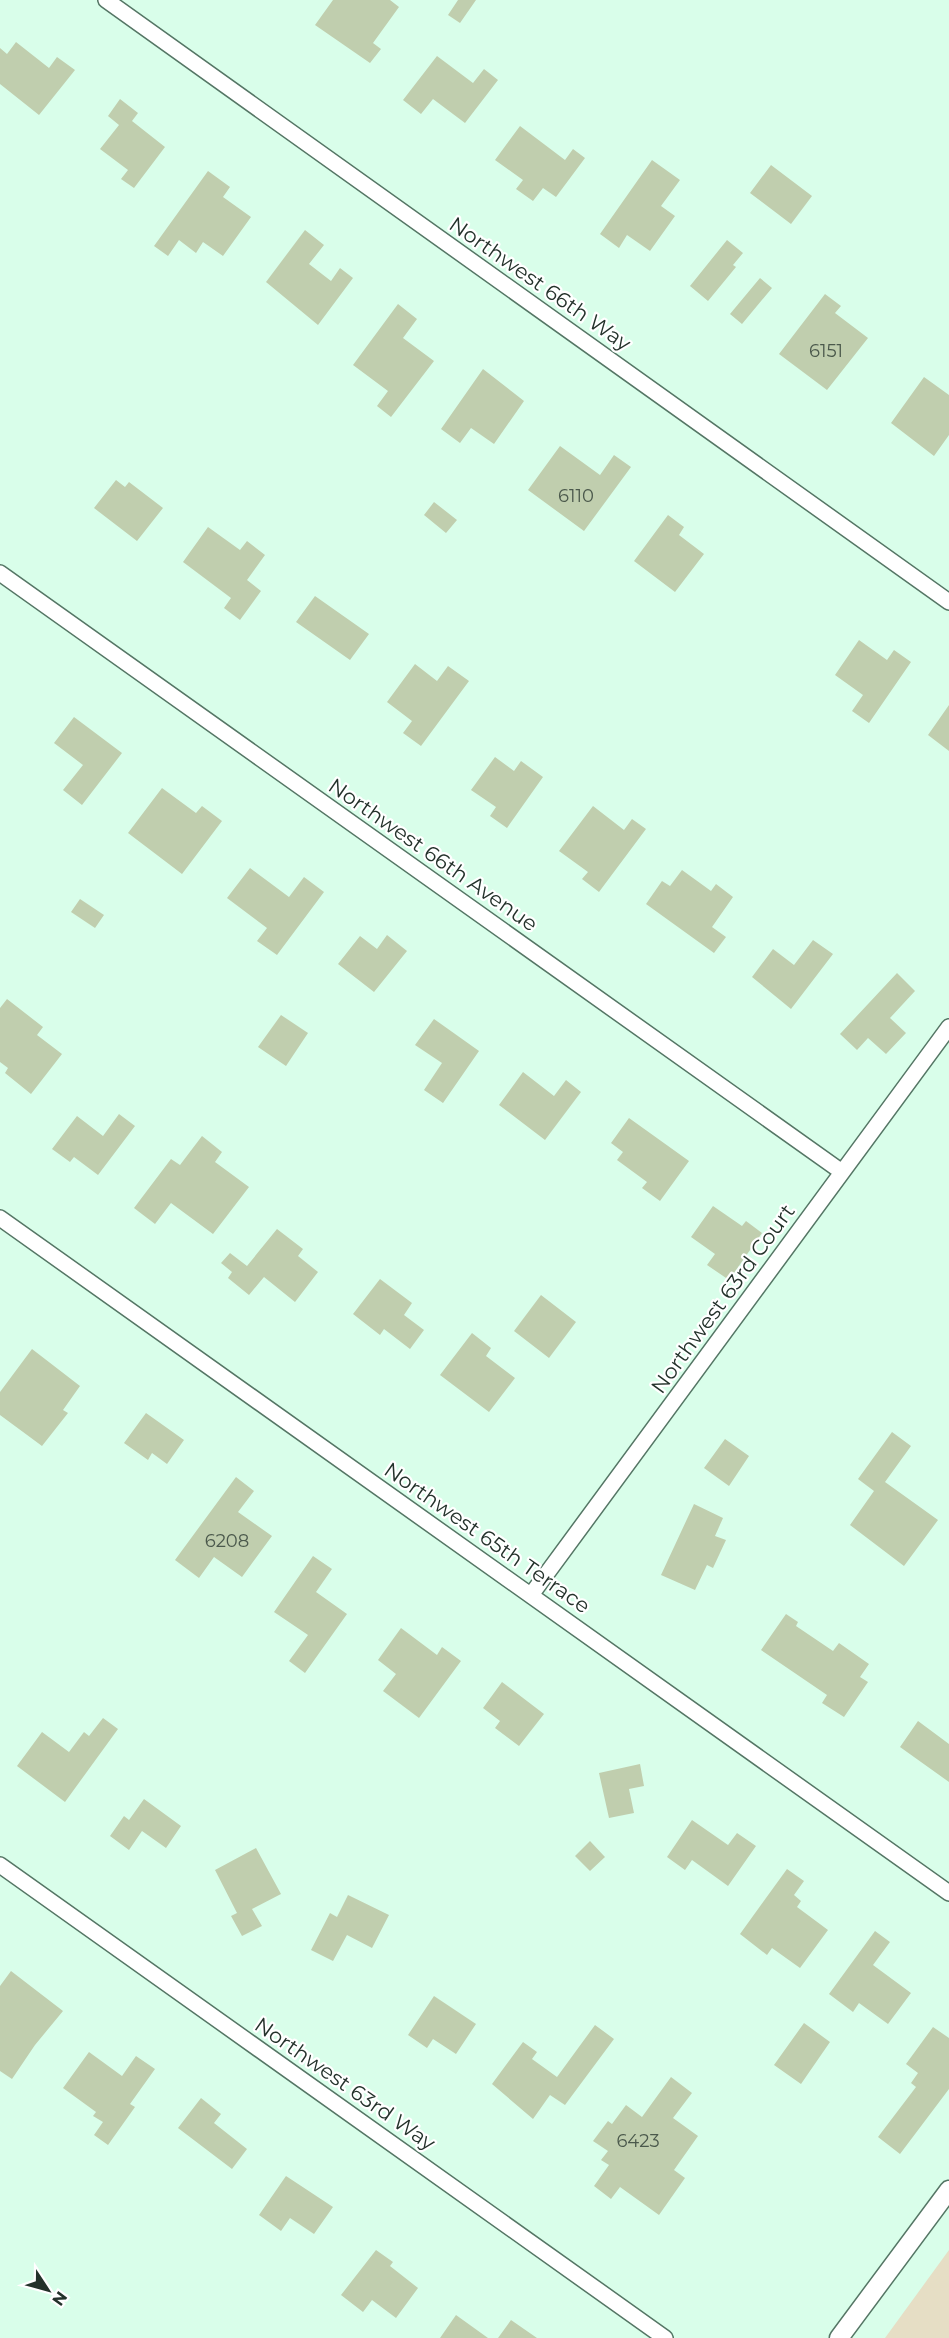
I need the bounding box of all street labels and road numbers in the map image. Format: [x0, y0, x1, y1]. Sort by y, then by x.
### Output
street label: Northwest 66th Way [445, 211, 636, 356]
street label: Northwest 66th Avenue [324, 773, 543, 936]
street label: Northwest 63rd Court [645, 1199, 800, 1398]
street label: Northwest 65th Terrace [380, 1457, 595, 1618]
street label: Northwest 63rd Way [250, 2012, 441, 2156]

